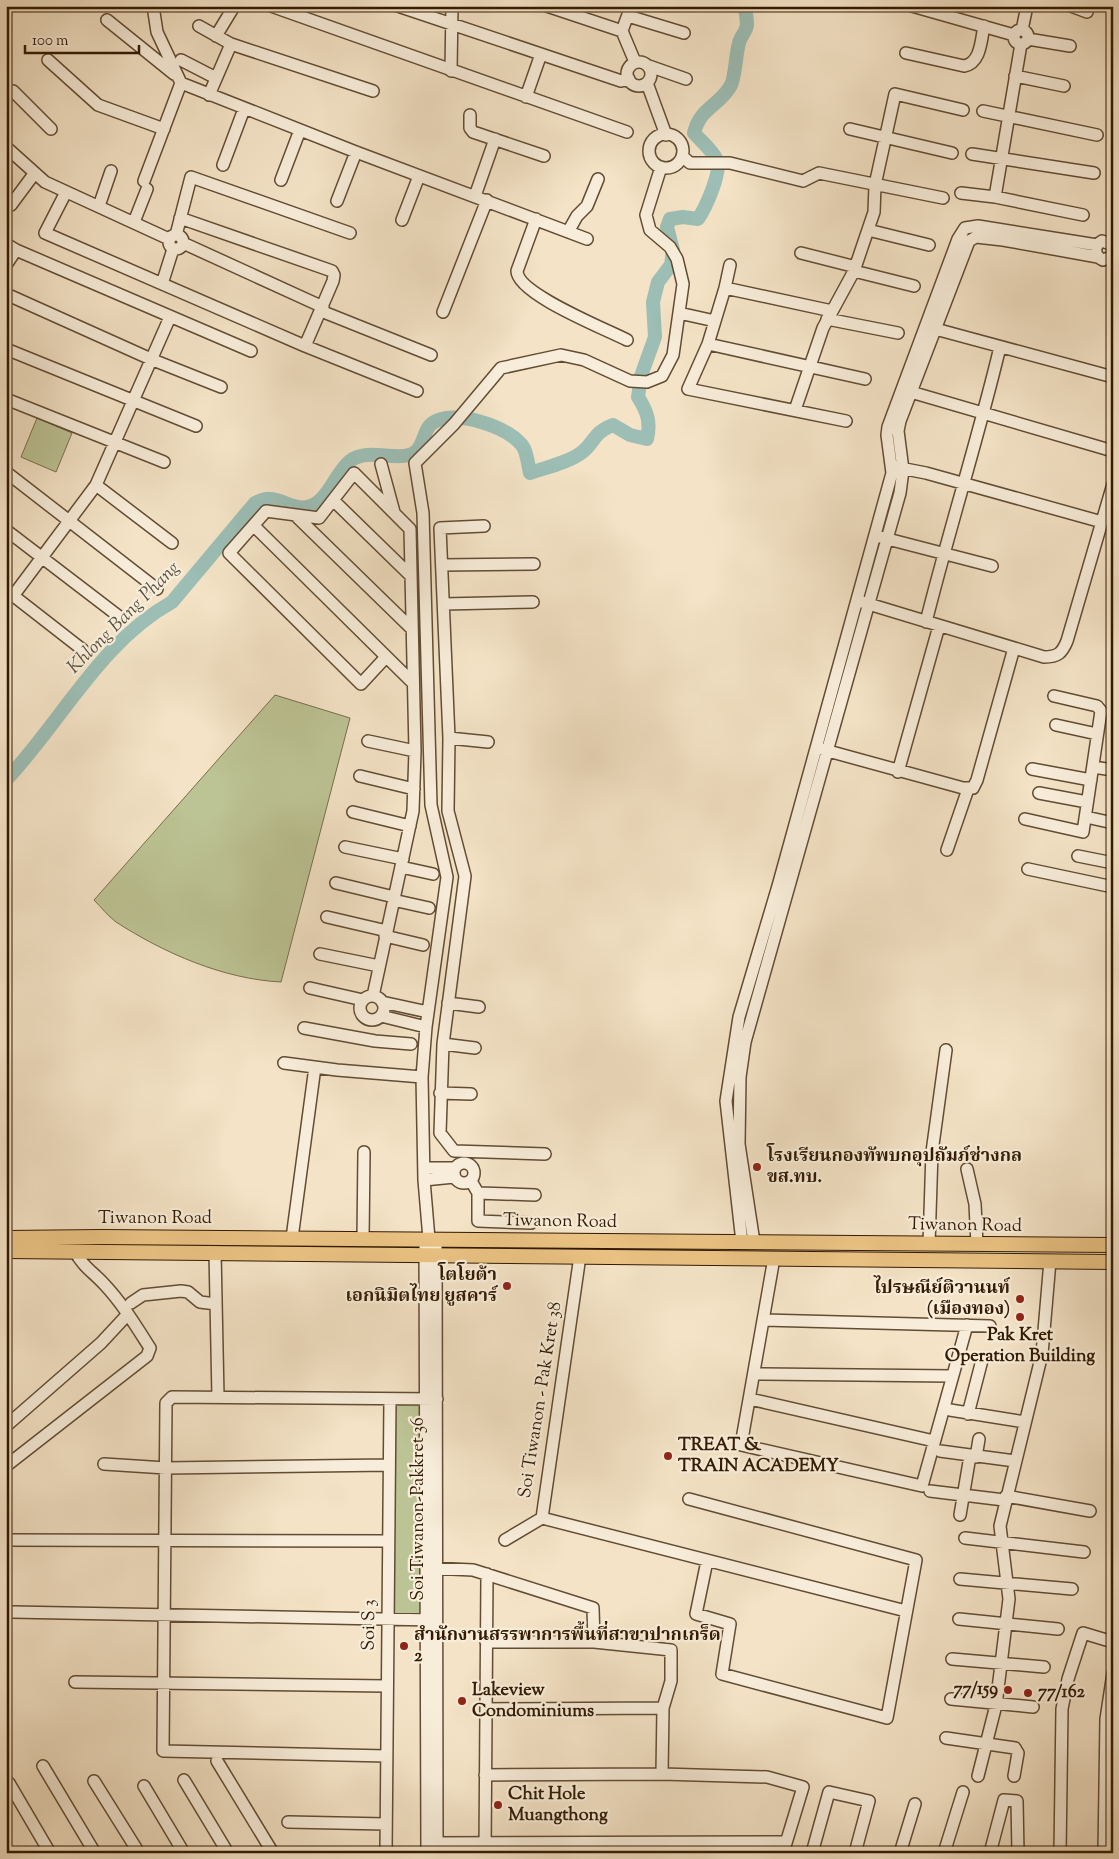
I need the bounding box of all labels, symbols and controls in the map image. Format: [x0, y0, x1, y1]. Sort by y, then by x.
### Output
scale bar [25, 22, 139, 54]
text: 100 m [32, 31, 69, 52]
water label: Khlong Bang Phang [61, 555, 187, 681]
place label: โรงเรียนกองทัพบกอุปถัมภ์ช่างกล ขส.ทบ. [766, 1143, 1022, 1191]
marker: โรงเรียนกองทัพบกอุปถัมภ์ช่างกล ขส.ทบ. [751, 1161, 763, 1173]
street label: Tiwanon Road [98, 1206, 212, 1232]
street label: Tiwanon Road [503, 1208, 617, 1236]
street label: Tiwanon Road [908, 1212, 1022, 1240]
place label: โตโยต้า เอกนิมิตไทย ยูสคาร์ [345, 1262, 499, 1310]
place label: ไปรษณีย์ติวานนท์ (เมืองทอง) [873, 1275, 1011, 1323]
marker: โตโยต้า เอกนิมิตไทย ยูสคาร์ [501, 1280, 513, 1292]
marker: ไปรษณีย์ติวานนท์ (เมืองทอง) [1014, 1293, 1026, 1305]
street label: Soi Tiwanon - Pak Kret 38 [513, 1300, 569, 1500]
marker: Pak Kret Operation Building [1014, 1311, 1026, 1323]
place label: Pak Kret Operation Building [945, 1323, 1095, 1370]
street label: Soi Tiwanon-Pakkret 36 [406, 1417, 432, 1601]
place label: TREAT & TRAIN ACADEMY [678, 1433, 839, 1480]
marker: TREAT & TRAIN ACADEMY [662, 1450, 674, 1462]
street label: Soi S 3 [357, 1599, 383, 1651]
place label: สำนักงานสรรพาการพื้นที่สาขาปากเกร็ด 2 [414, 1620, 721, 1670]
marker: สำนักงานสรรพาการพื้นที่สาขาปากเกร็ด 2 [398, 1640, 410, 1652]
place label: 77/159 [953, 1677, 998, 1703]
place label: Lakeview Condominiums [472, 1678, 594, 1725]
place label: 77/162 [1038, 1680, 1085, 1706]
marker: 77/159 [1002, 1684, 1014, 1696]
marker: 77/162 [1022, 1687, 1034, 1699]
marker: Lakeview Condominiums [456, 1695, 468, 1707]
place label: Chit Hole Muangthong [508, 1782, 608, 1829]
marker: Chit Hole Muangthong [492, 1799, 504, 1811]

